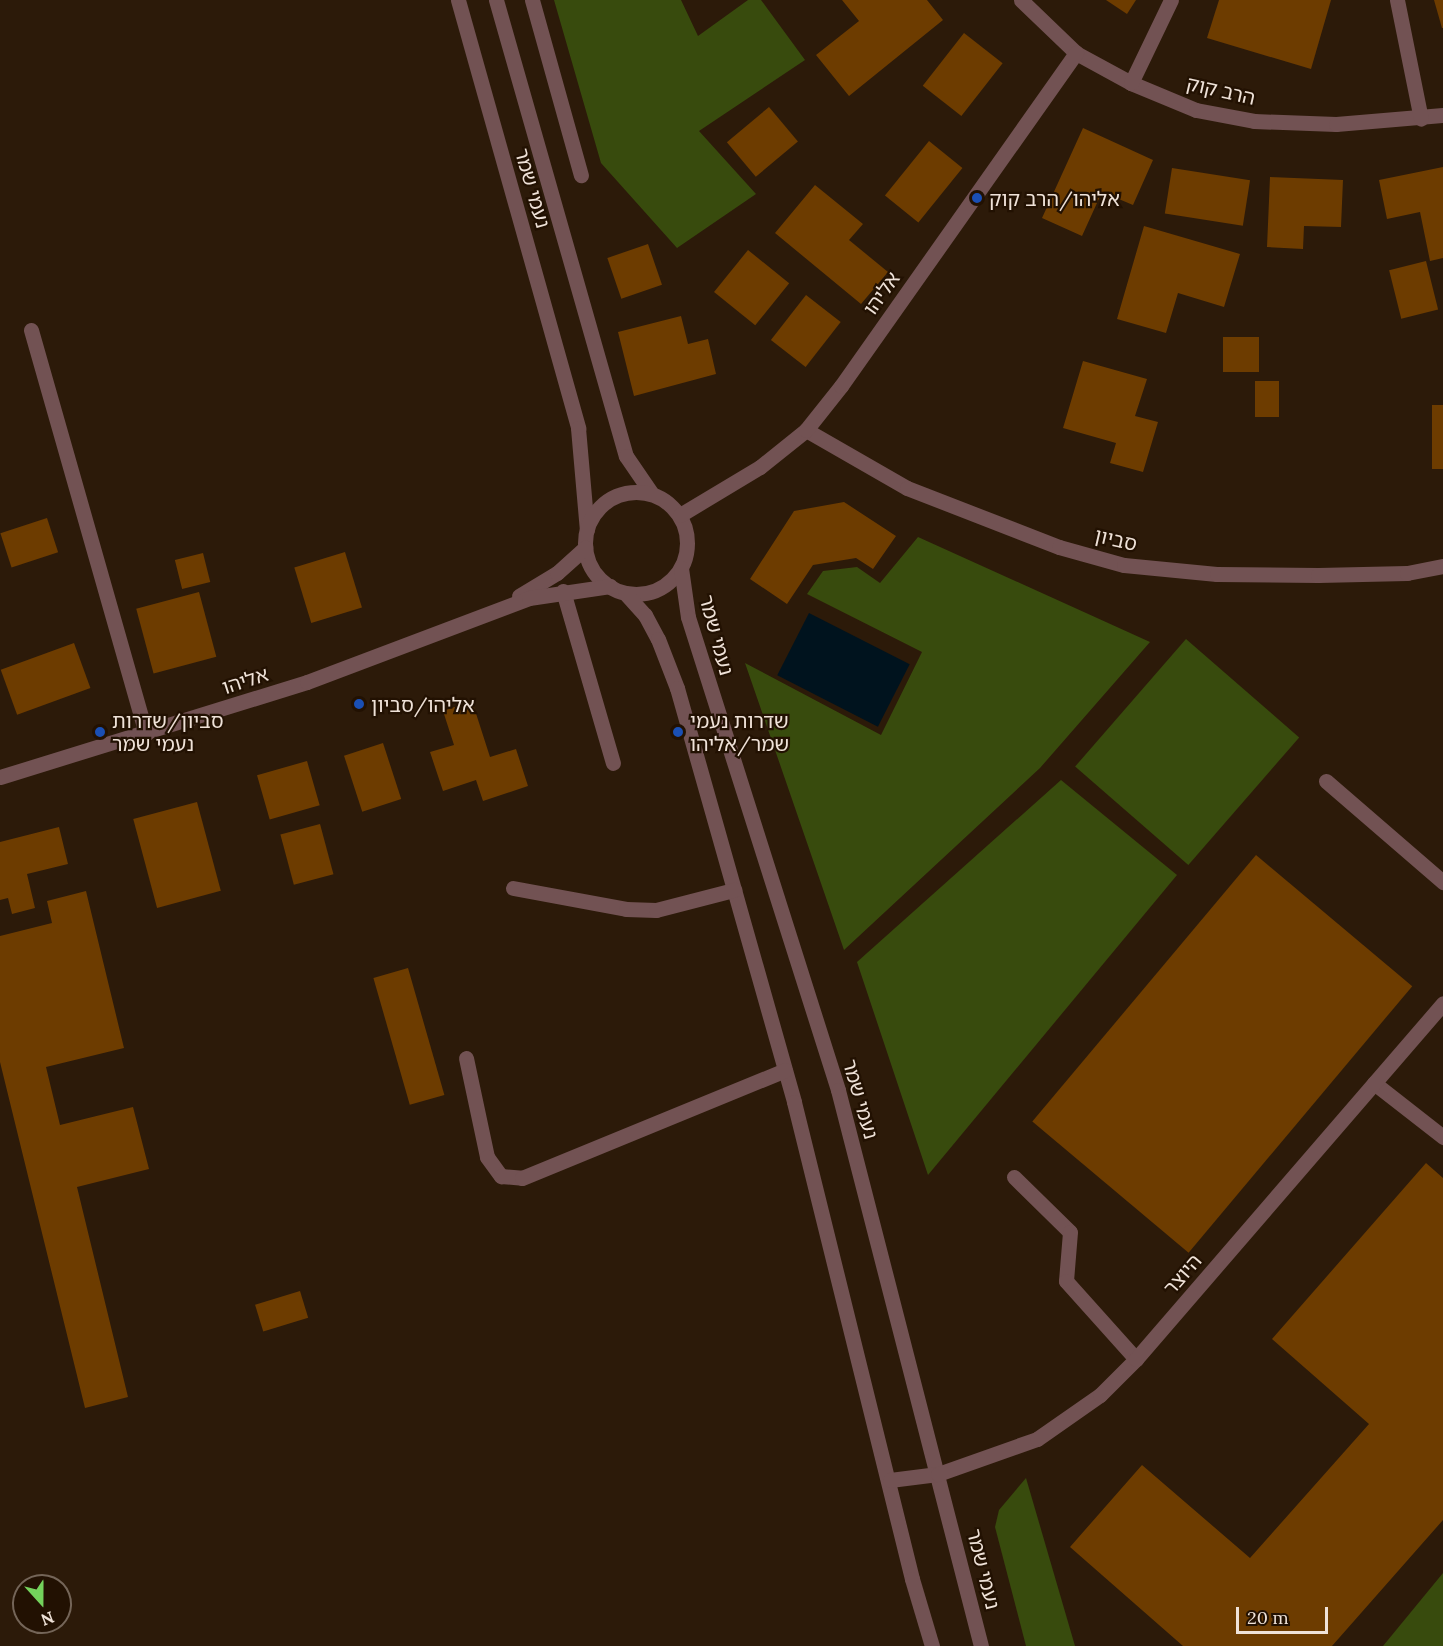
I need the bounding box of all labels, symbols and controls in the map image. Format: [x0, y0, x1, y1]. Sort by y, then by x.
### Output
street label: הרב קוק [1184, 70, 1258, 110]
street label: נעמי שמר [510, 145, 556, 231]
place label: אליהו/הרב קוק [989, 186, 1120, 210]
marker: אליהו/הרב קוק [970, 191, 984, 205]
street label: אליהו [858, 267, 904, 319]
street label: סביון [1092, 522, 1140, 556]
street label: נעמי שמר [695, 592, 739, 678]
street label: אליהו [219, 661, 271, 699]
place label: אליהו/סביון [371, 692, 475, 716]
marker: אליהו/סביון [352, 697, 366, 711]
place label: סביון/שדרות נעמי שמר [112, 708, 223, 755]
place label: שדרות נעמי שמר/אליהו [690, 708, 789, 755]
marker: סביון/שדרות נעמי שמר [93, 725, 107, 739]
marker: שדרות נעמי שמר/אליהו [671, 725, 685, 739]
street label: נעמי שמר [838, 1056, 884, 1142]
street label: היוצר [1158, 1249, 1206, 1299]
street label: נעמי שמר [962, 1526, 1006, 1612]
north arrow [12, 1574, 72, 1634]
scale bar [1239, 1595, 1330, 1633]
text: 20 m [1247, 1606, 1289, 1629]
text: N [38, 1607, 57, 1630]

